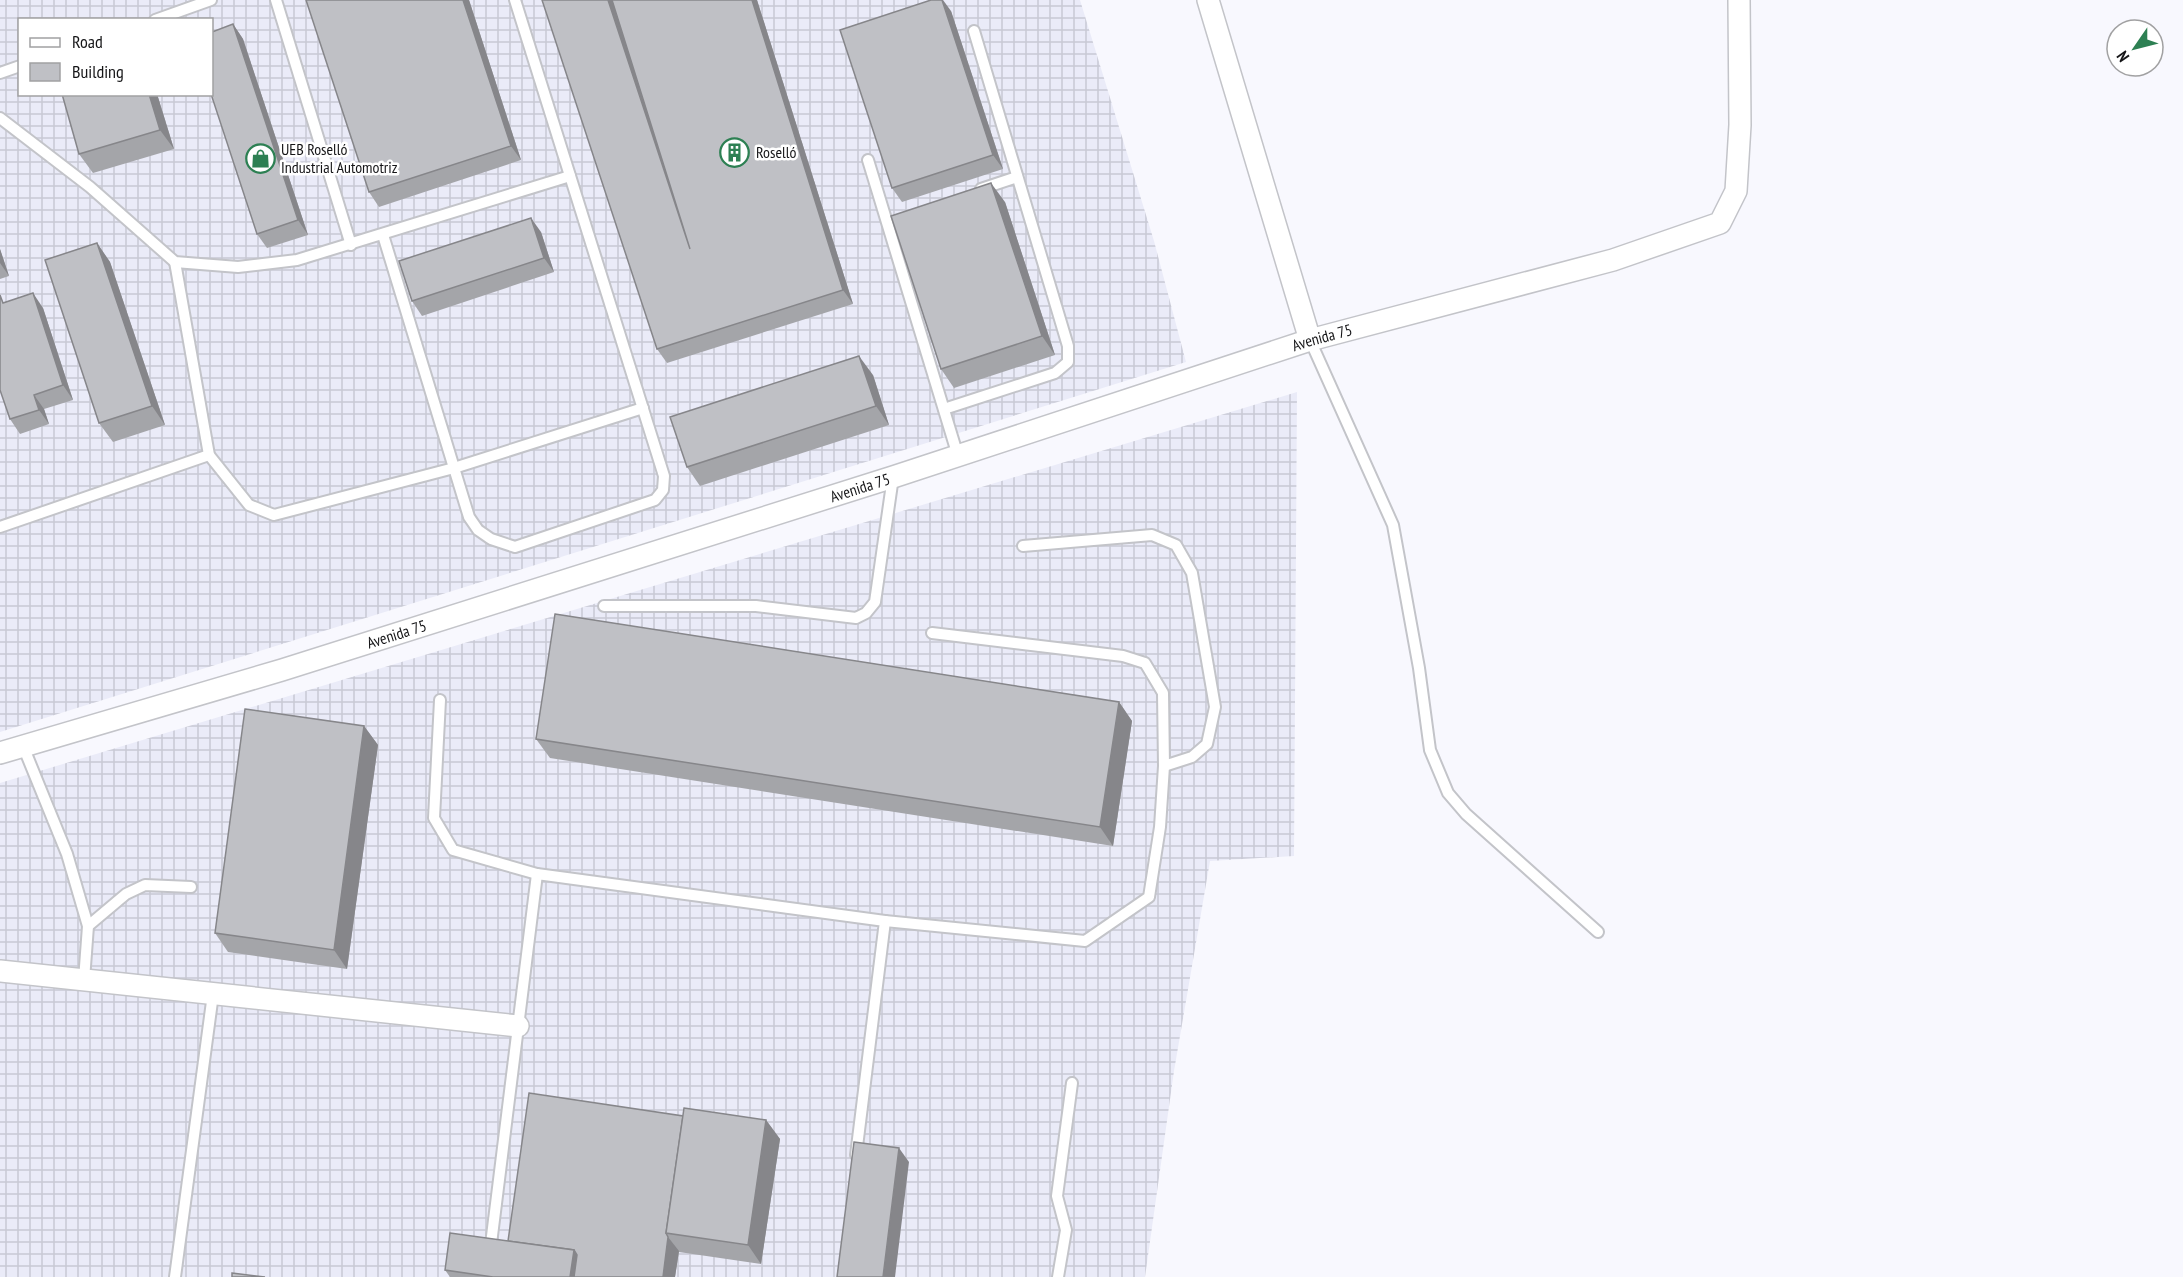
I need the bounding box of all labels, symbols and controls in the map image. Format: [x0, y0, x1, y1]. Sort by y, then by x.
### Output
legend [18, 18, 213, 96]
north arrow [2105, 18, 2165, 78]
text: Road [72, 30, 103, 53]
text: N [2112, 47, 2133, 66]
text: Building [72, 60, 124, 83]
building icon: Roselló [719, 136, 751, 168]
place label: UEB Roselló Industrial Automotriz [281, 139, 398, 177]
shop icon: UEB Roselló Industrial Automotriz [244, 142, 276, 174]
place label: Roselló [756, 142, 796, 162]
street label: Avenida 75 [1289, 319, 1354, 355]
street label: Avenida 75 [828, 469, 892, 506]
street label: Avenida 75 [364, 615, 429, 653]

